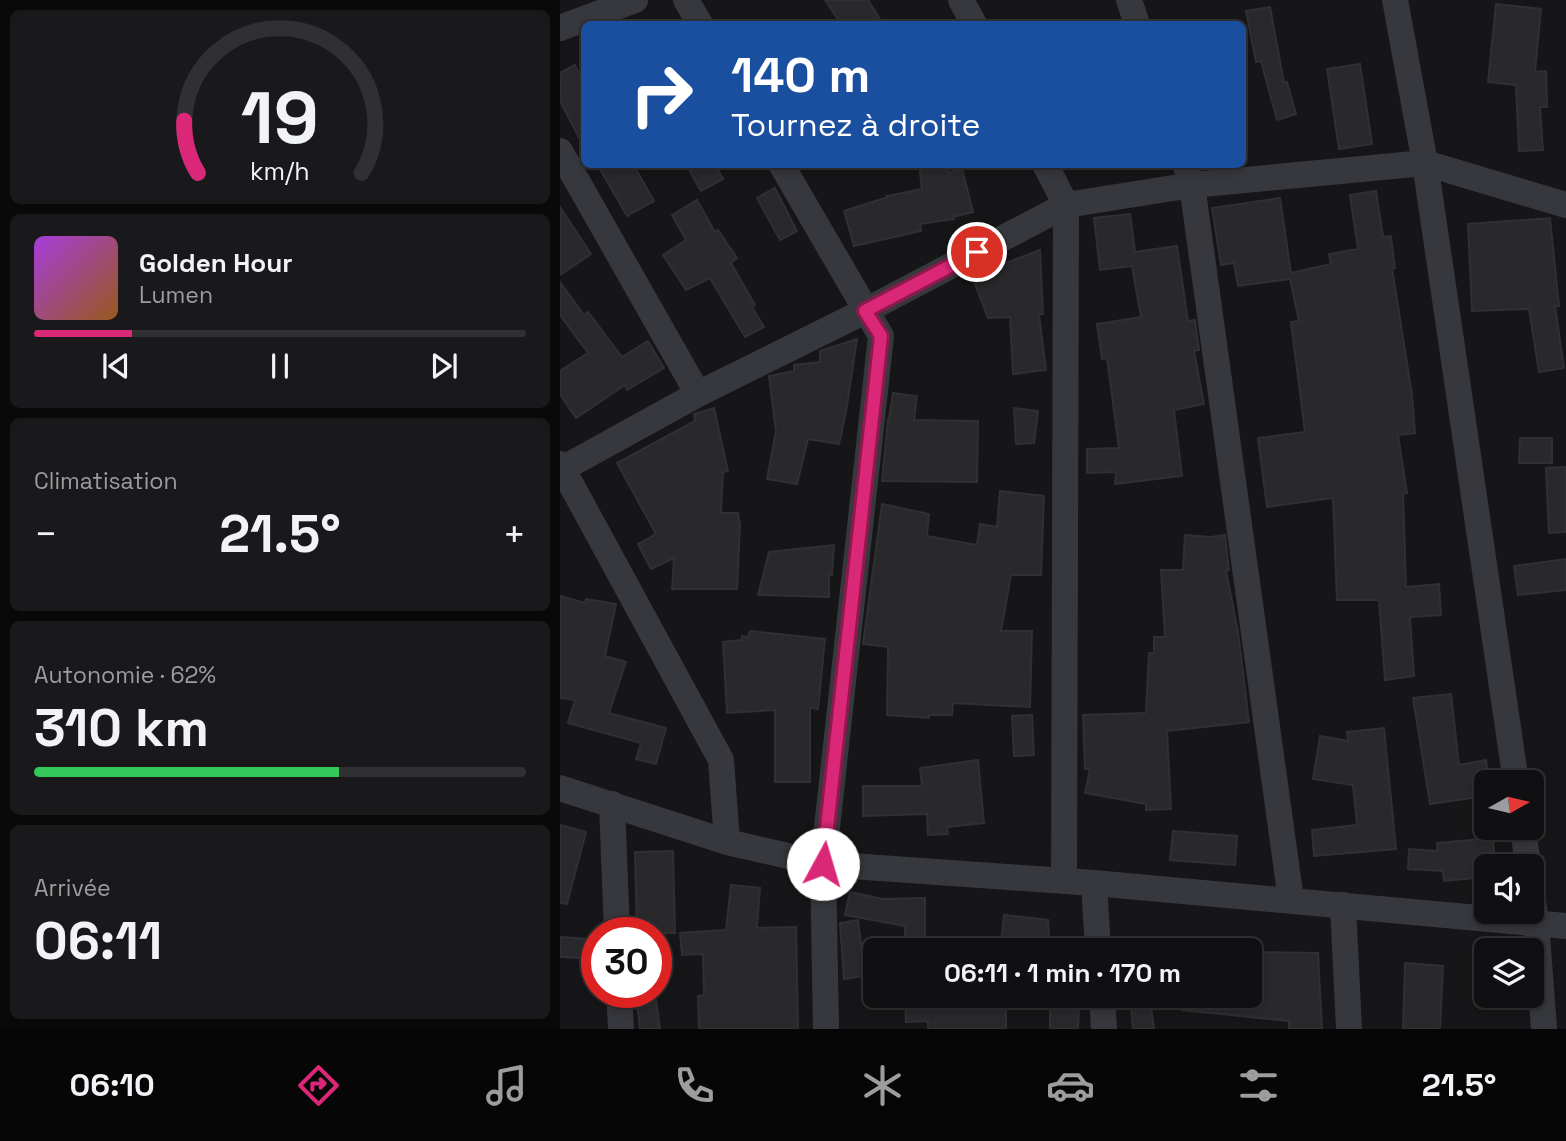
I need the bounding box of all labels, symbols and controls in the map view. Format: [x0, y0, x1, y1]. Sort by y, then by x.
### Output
text: 140 m [731, 44, 870, 106]
icon: right [616, 49, 707, 140]
text: 19 [241, 71, 319, 164]
text: Tournez à droite [731, 105, 980, 145]
text: km/h [250, 155, 310, 187]
pin [947, 222, 1007, 282]
icon: arrive [958, 233, 996, 271]
text: Golden Hour [139, 246, 293, 280]
text: Lumen [139, 280, 213, 310]
icon: previous [97, 347, 135, 385]
icon: pause [261, 347, 299, 385]
icon: next [425, 347, 463, 385]
text: Climatisation [34, 466, 178, 496]
text: 21.5° [219, 501, 341, 567]
text: − [34, 510, 58, 558]
text: + [502, 510, 526, 558]
text: Autonomie · 62% [34, 660, 216, 690]
text: 310 km [34, 695, 209, 761]
north arrow [1474, 770, 1544, 840]
map controls [1474, 770, 1544, 1008]
position arrow [786, 827, 860, 901]
button: sound [1474, 854, 1544, 924]
text: Arrivée [34, 873, 111, 903]
text: 06:11 [34, 908, 162, 974]
speed limit sign: 30 [581, 917, 672, 1008]
button: layers [1474, 938, 1544, 1008]
text: 06:11 · 1 min · 170 m [944, 956, 1181, 990]
icon: directions [294, 1061, 343, 1110]
icon: music [482, 1061, 531, 1110]
icon: phone [670, 1061, 719, 1110]
icon: climate [858, 1061, 907, 1110]
icon: car [1046, 1061, 1095, 1110]
icon: filters [1234, 1061, 1283, 1110]
text: 06:10 [69, 1065, 155, 1105]
text: 21.5° [1422, 1065, 1496, 1105]

